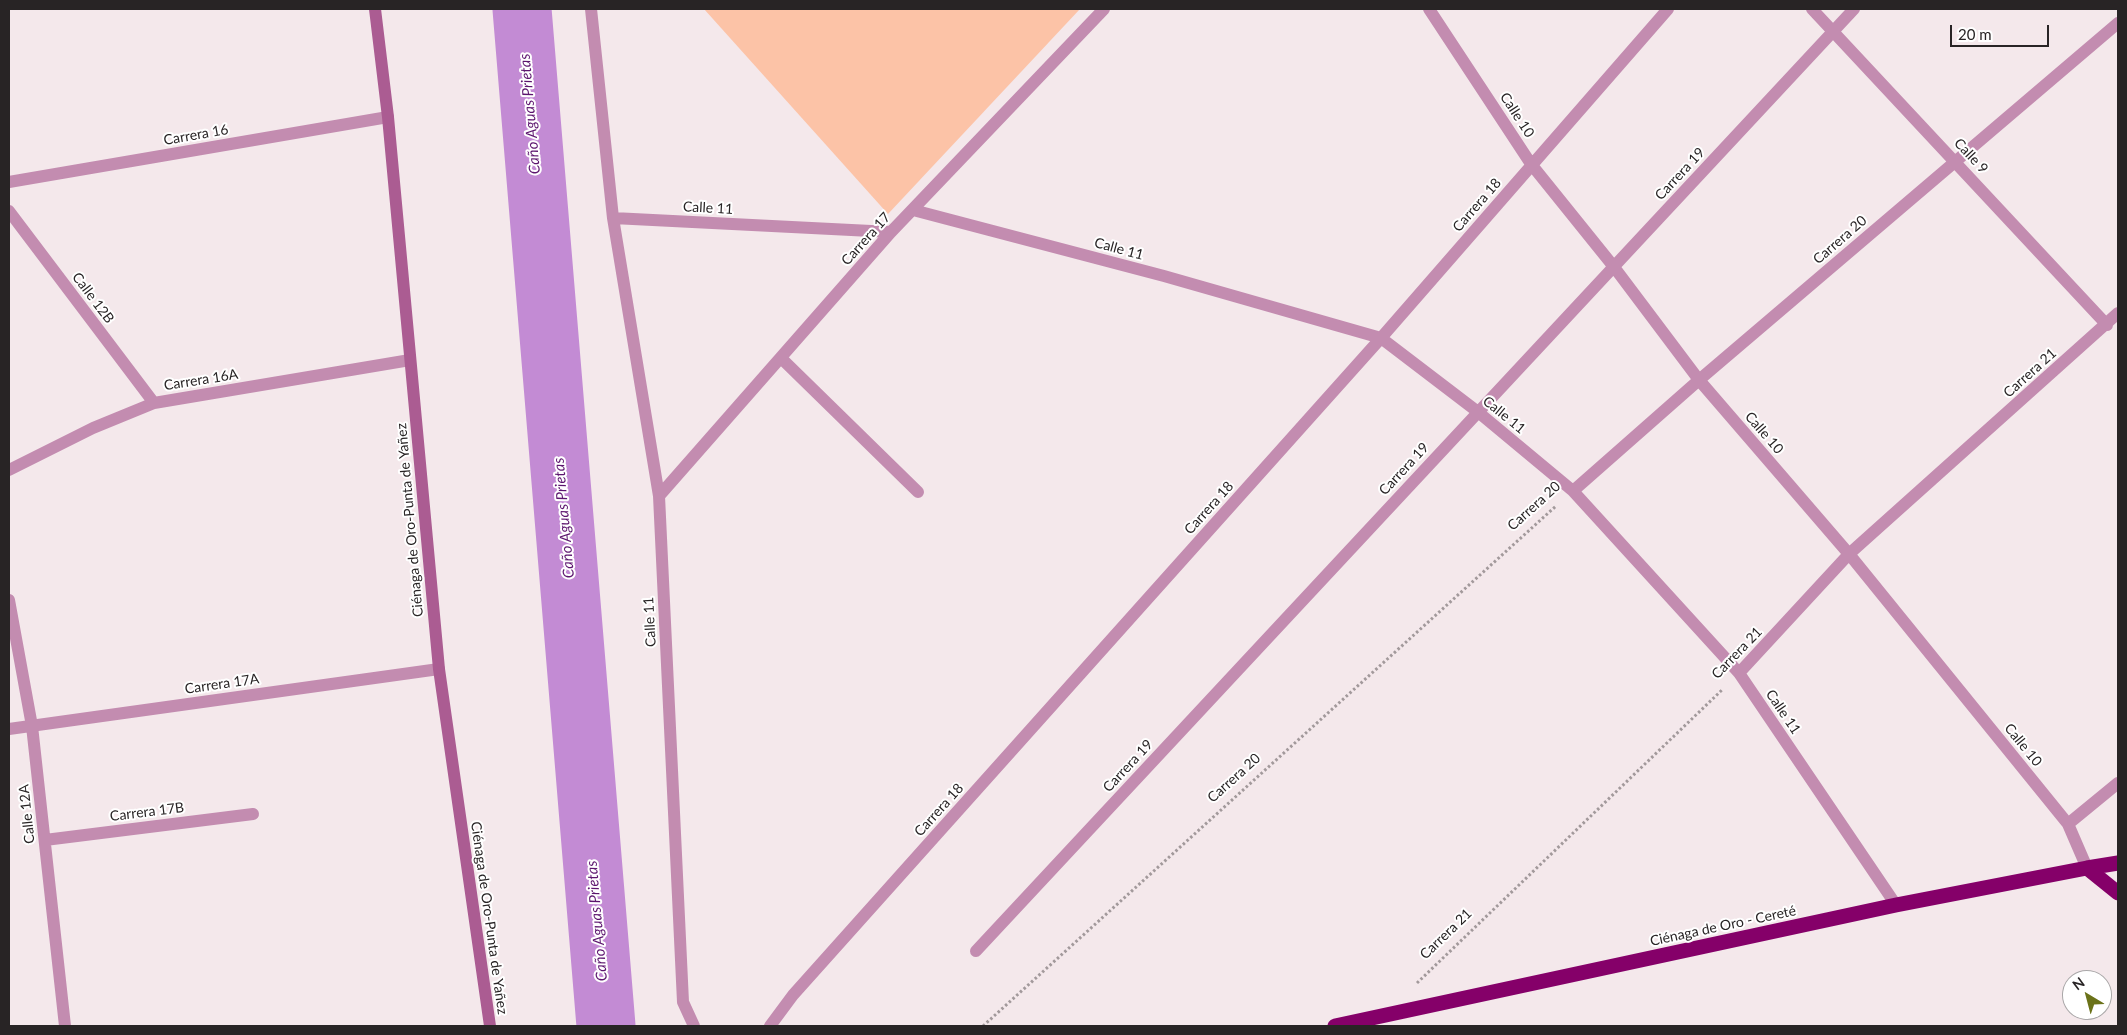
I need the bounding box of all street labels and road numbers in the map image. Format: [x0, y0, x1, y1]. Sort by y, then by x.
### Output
street label: Calle 10 [1496, 89, 1538, 141]
street label: Carrera 16 [162, 121, 230, 149]
street label: Calle 9 [1951, 135, 1991, 177]
street label: Carrera 19 [1652, 144, 1708, 204]
street label: Carrera 18 [1449, 175, 1505, 235]
street label: Calle 11 [683, 198, 733, 218]
street label: Carrera 17 [838, 209, 894, 269]
street label: Carrera 20 [1810, 212, 1870, 268]
street label: Calle 11 [1093, 234, 1145, 264]
street label: Calle 12B [68, 269, 118, 327]
street label: Carrera 21 [2000, 345, 2060, 401]
street label: Carrera 16A [163, 366, 239, 394]
street label: Calle 11 [1479, 393, 1529, 437]
street label: Calle 10 [1741, 409, 1787, 457]
street label: Ciénaga de Oro-Punta de Yañez [393, 422, 427, 618]
street label: Carrera 19 [1376, 439, 1432, 499]
street label: Carrera 18 [1181, 478, 1237, 538]
street label: Carrera 20 [1504, 478, 1564, 534]
street label: Calle 11 [640, 597, 660, 647]
street label: Carrera 21 [1708, 624, 1766, 682]
street label: Carrera 17A [184, 670, 260, 698]
street label: Calle 11 [1762, 687, 1804, 737]
street label: Calle 10 [2001, 720, 2045, 770]
street label: Carrera 19 [1100, 736, 1156, 796]
street label: Carrera 20 [1204, 750, 1264, 806]
street label: Carrera 18 [911, 780, 967, 840]
street label: Calle 12A [16, 783, 38, 845]
street label: Carrera 17B [109, 799, 185, 825]
street label: Ciénaga de Oro-Punta de Yañez [467, 821, 511, 1015]
street label: Ciénaga de Oro - Cereté [1648, 902, 1798, 950]
street label: Carrera 21 [1417, 905, 1475, 963]

